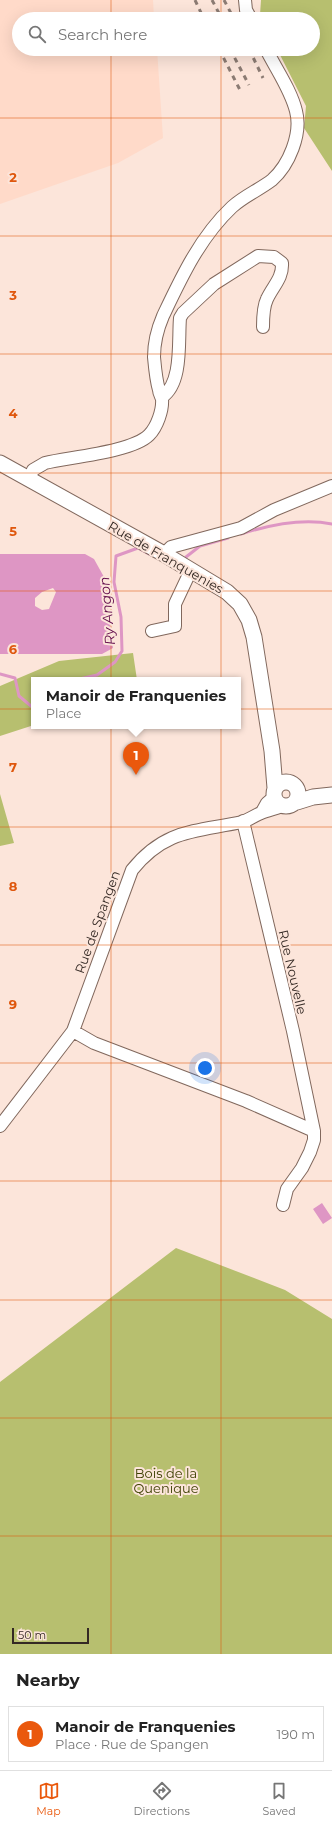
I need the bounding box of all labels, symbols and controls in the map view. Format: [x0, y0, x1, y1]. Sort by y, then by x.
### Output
search box [12, 12, 320, 56]
icon: search [26, 23, 48, 45]
text: Search here [58, 25, 147, 44]
text: 2 [9, 169, 17, 185]
text: 3 [8, 287, 17, 303]
text: 4 [9, 405, 18, 421]
street label: Rue de Franquenies [105, 517, 227, 597]
text: 5 [9, 523, 17, 539]
water label: Ry Angon [95, 576, 119, 646]
text: 6 [9, 641, 18, 657]
popup [31, 677, 241, 729]
text: Manoir de Franquenies [46, 686, 226, 705]
text: Place [46, 705, 81, 721]
pin: 1 [123, 742, 149, 775]
text: 7 [9, 759, 17, 775]
street label: Rue de Spangen [71, 868, 123, 976]
text: 8 [9, 878, 18, 894]
street label: Rue Nouvelle [275, 928, 311, 1016]
text: 9 [9, 996, 17, 1012]
your location [195, 1058, 215, 1078]
park label: Bois de la Quenique [133, 1465, 199, 1496]
scale bar [12, 1626, 89, 1645]
text: 50 m [18, 1628, 46, 1642]
text: Nearby [16, 1670, 80, 1690]
text: Manoir de Franquenies [55, 1717, 236, 1736]
text: 1 [27, 1726, 33, 1742]
text: 190 m [277, 1726, 315, 1742]
text: Place · Rue de Spangen [55, 1736, 209, 1752]
tab: Map [36, 1780, 61, 1818]
tab: Directions [134, 1780, 190, 1818]
tab: Saved [263, 1780, 296, 1818]

